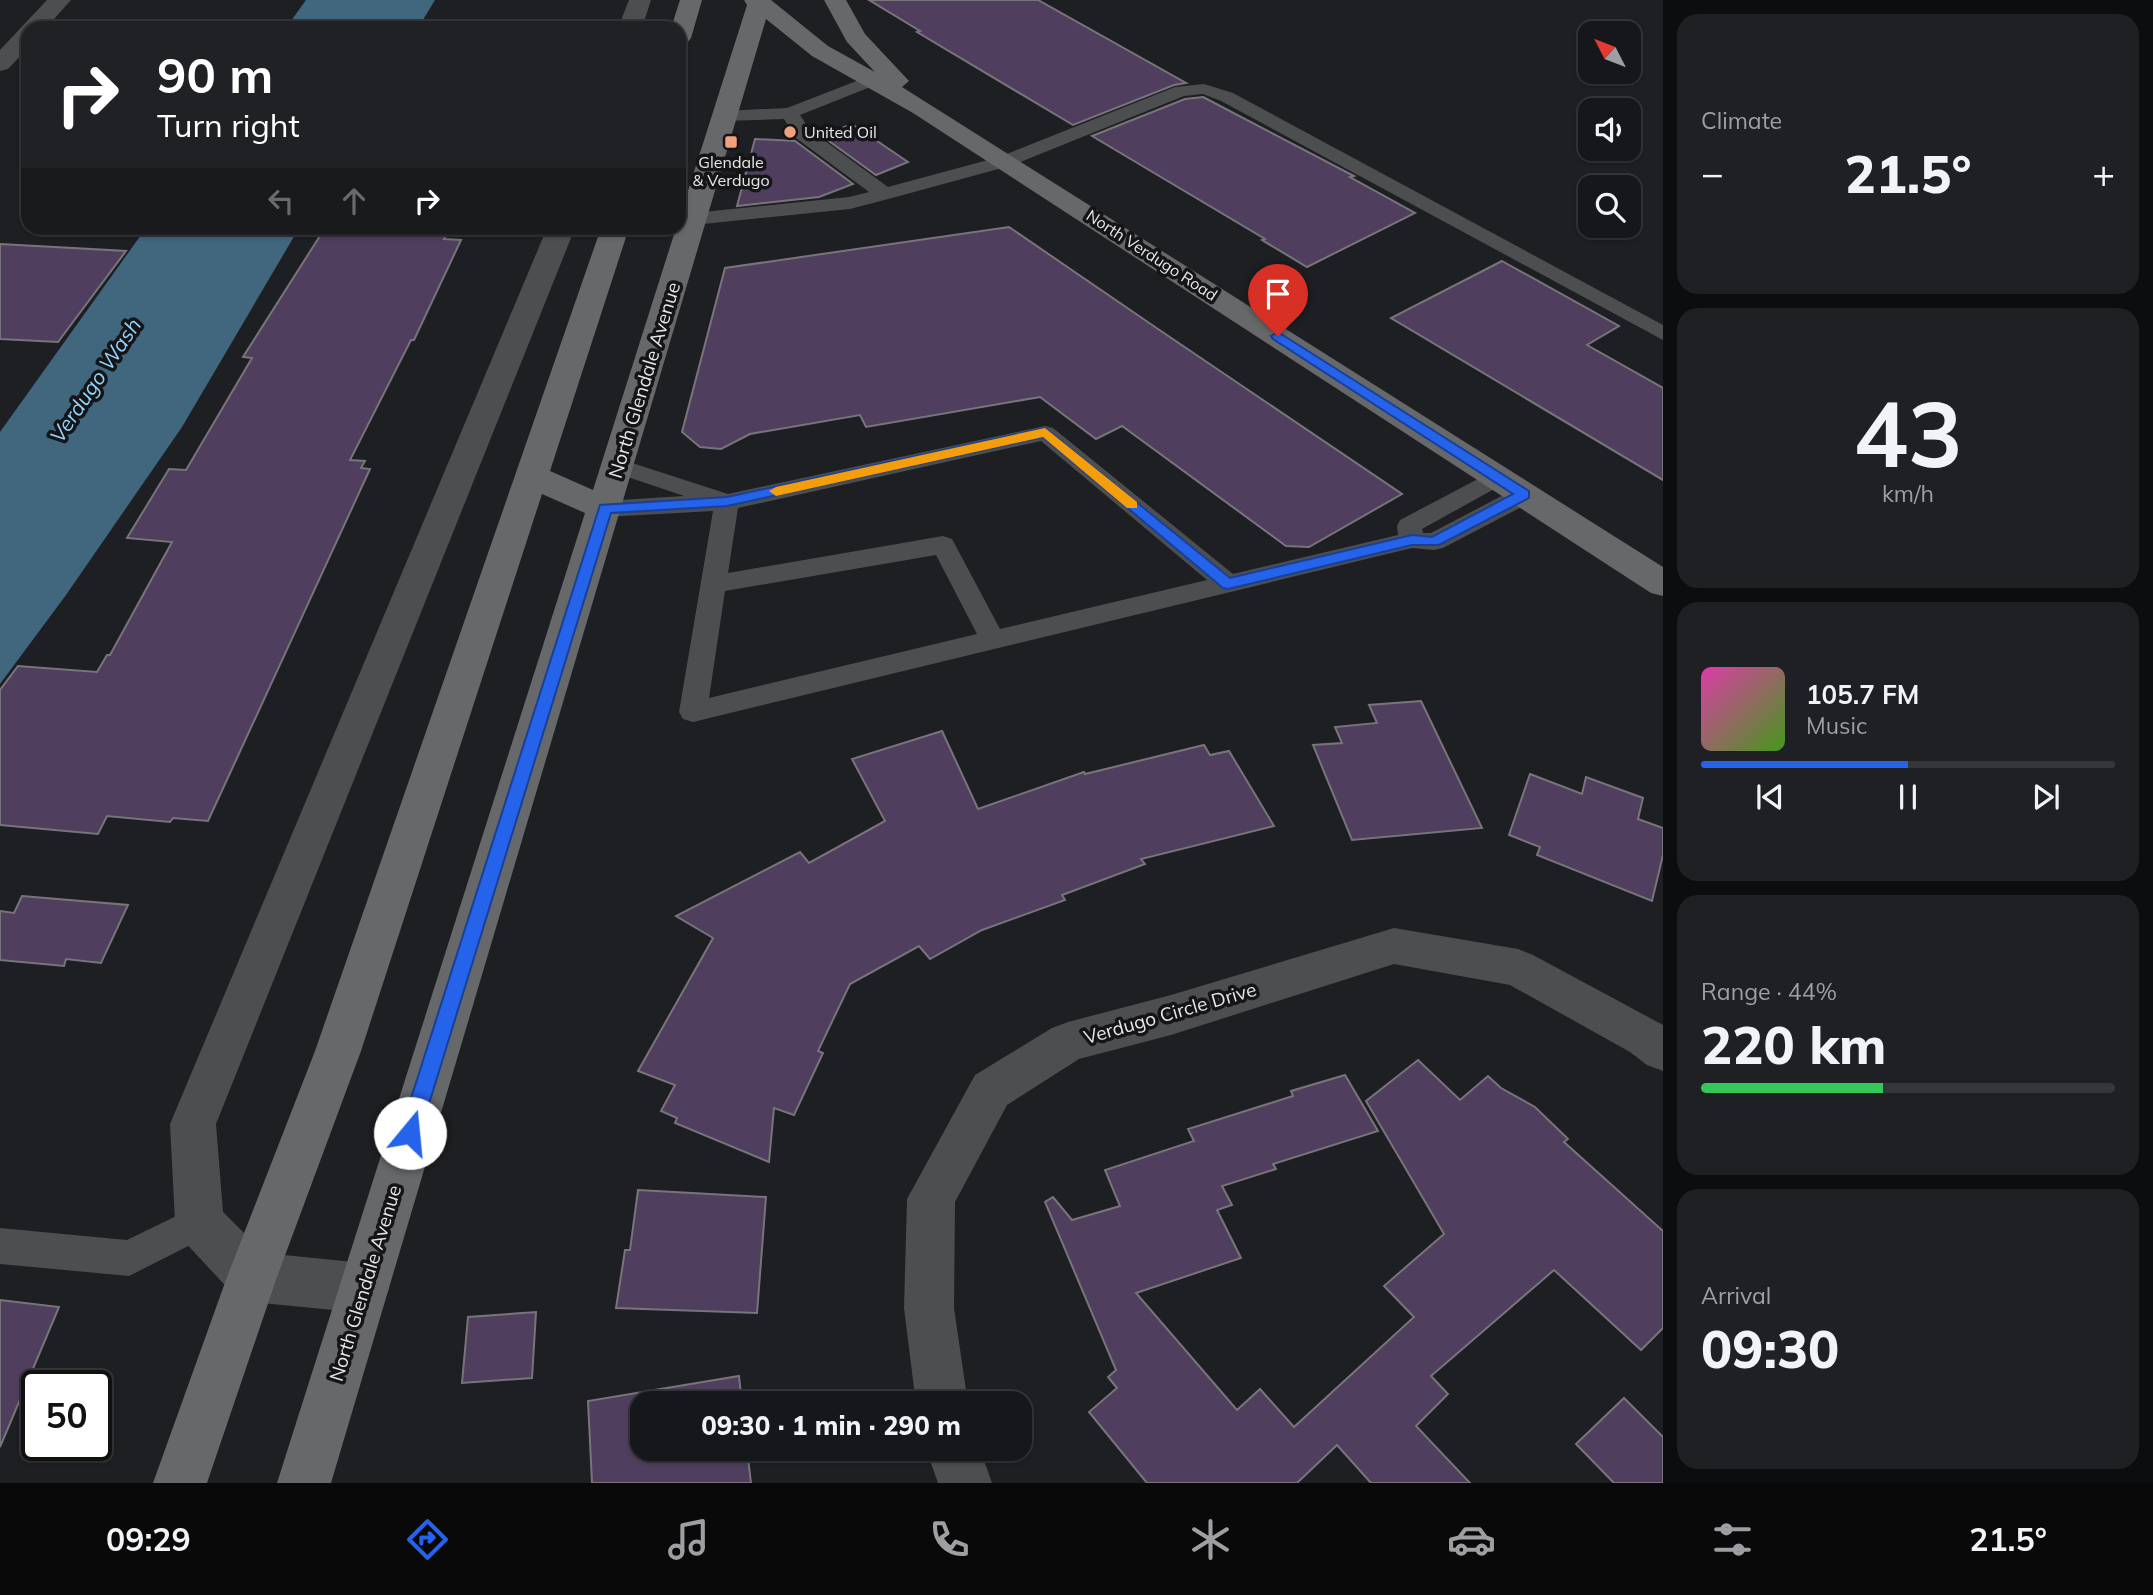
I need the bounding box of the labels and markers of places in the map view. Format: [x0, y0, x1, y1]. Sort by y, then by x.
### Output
place label: United Oil [804, 122, 877, 142]
marker: United Oil [782, 124, 798, 140]
marker: Glendale & Verdugo [723, 134, 739, 150]
place label: Glendale & Verdugo [692, 152, 770, 190]
pin [1248, 264, 1308, 336]

